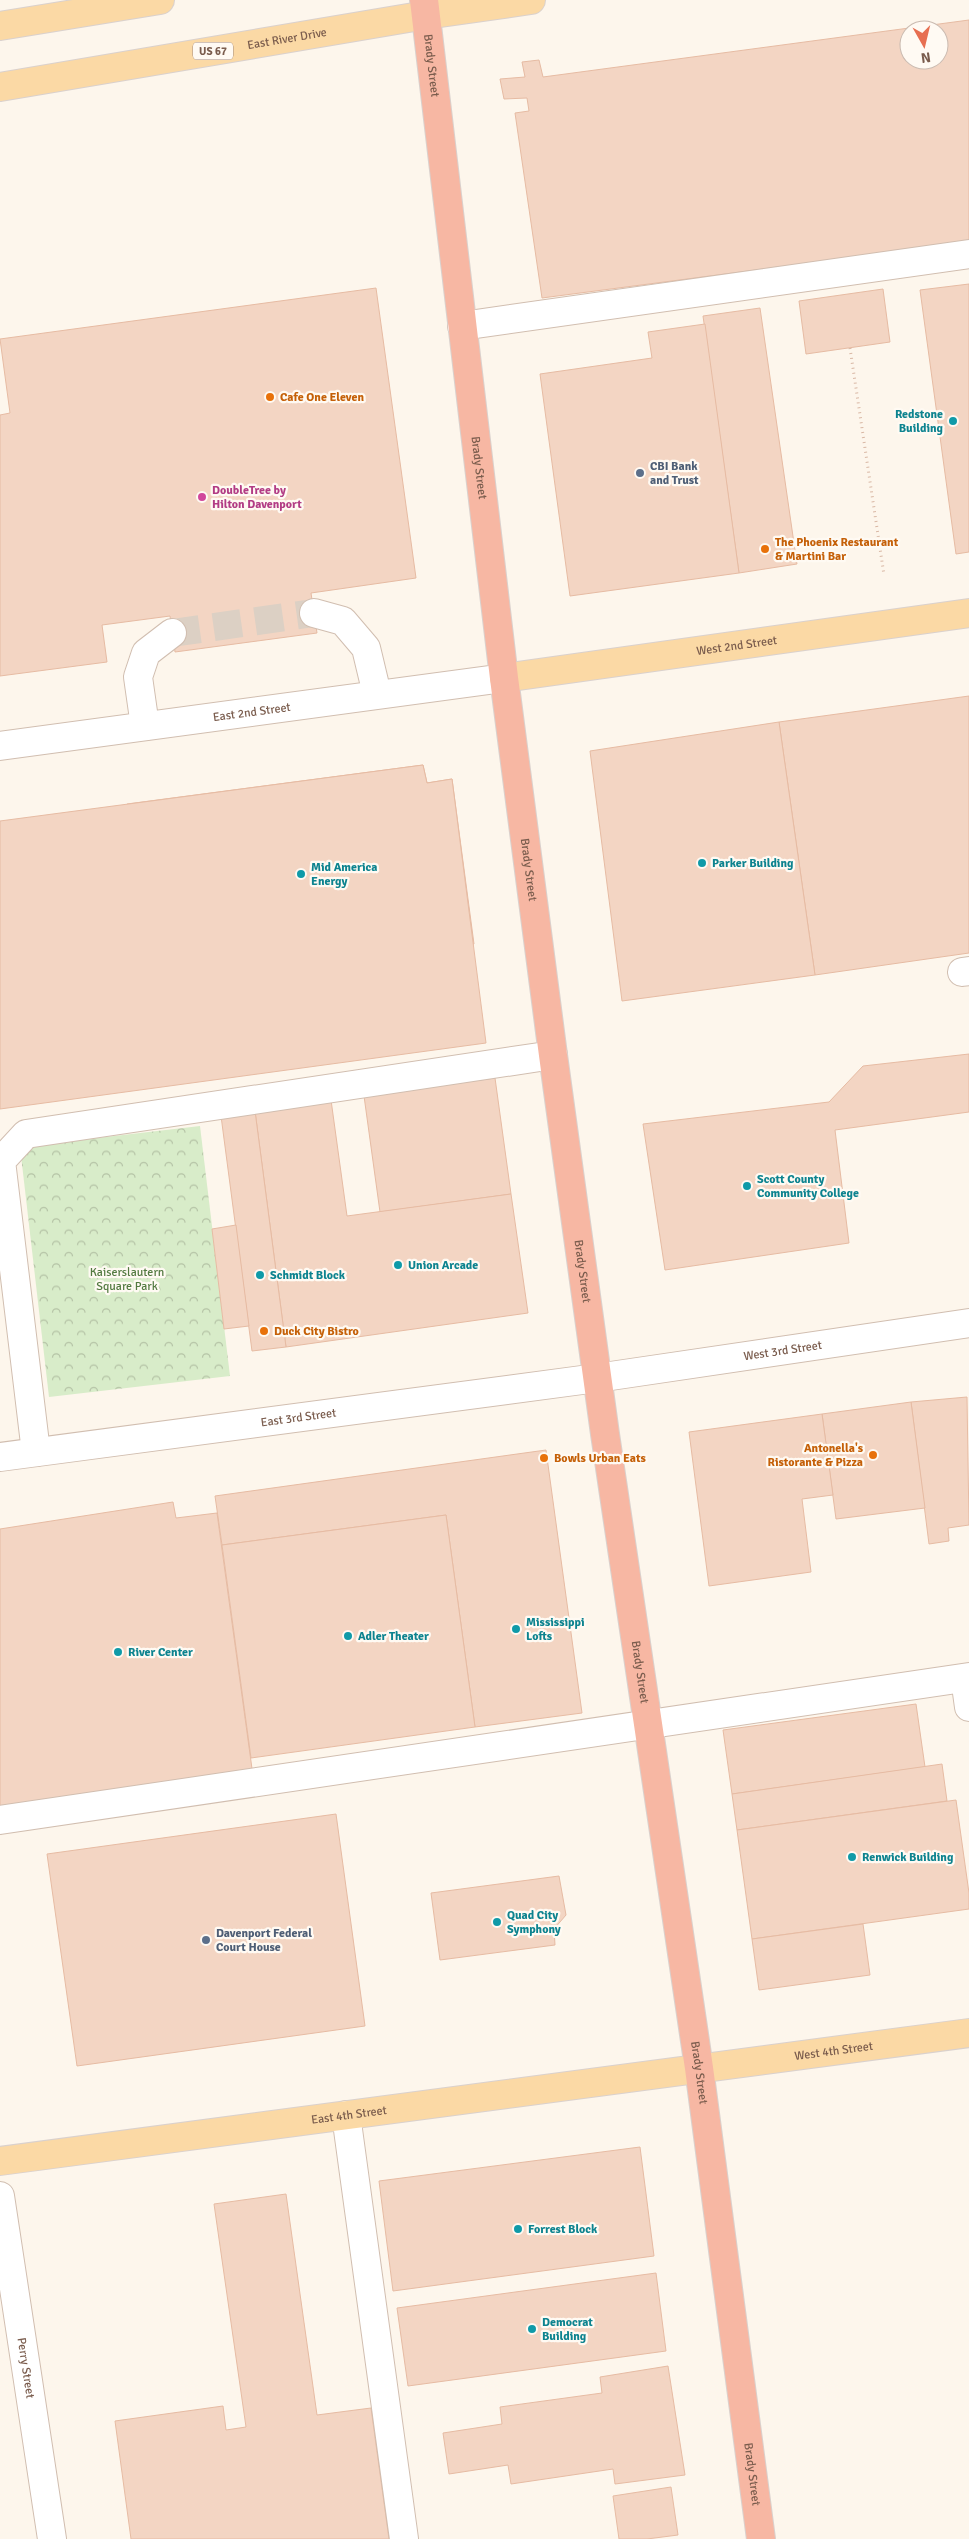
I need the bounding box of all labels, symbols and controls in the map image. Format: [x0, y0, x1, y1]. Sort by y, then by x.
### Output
north arrow [899, 20, 949, 70]
street label: East River Drive [246, 25, 328, 53]
street label: Brady Street [420, 33, 442, 98]
road number: US 67 [193, 42, 233, 59]
text: N [920, 48, 932, 66]
place label: Cafe One Eleven [280, 390, 364, 405]
marker: Cafe One Eleven [264, 391, 276, 403]
place label: Redstone Building [895, 407, 944, 436]
marker: Redstone Building [947, 415, 959, 427]
street label: Brady Street [468, 435, 490, 500]
place label: CBI Bank and Trust [650, 459, 699, 488]
marker: CBI Bank and Trust [634, 467, 646, 479]
place label: DoubleTree by Hilton Davenport [212, 483, 302, 512]
marker: DoubleTree by Hilton Davenport [196, 491, 208, 503]
place label: The Phoenix Restaurant & Martini Bar [775, 535, 899, 564]
marker: The Phoenix Restaurant & Martini Bar [759, 543, 771, 555]
street label: West 2nd Street [696, 633, 778, 659]
street label: East 2nd Street [212, 700, 292, 725]
street label: Brady Street [517, 837, 540, 902]
place label: Parker Building [712, 856, 794, 871]
marker: Parker Building [696, 857, 708, 869]
place label: Mid America Energy [311, 860, 377, 889]
marker: Mid America Energy [295, 868, 307, 880]
place label: Scott County Community College [757, 1172, 859, 1201]
marker: Scott County Community College [741, 1180, 753, 1192]
street label: Brady Street [570, 1239, 594, 1304]
place label: Union Arcade [408, 1258, 478, 1273]
marker: Union Arcade [392, 1259, 404, 1271]
park label: Kaiserslautern Square Park [90, 1265, 164, 1294]
place label: Schmidt Block [270, 1268, 346, 1283]
marker: Schmidt Block [254, 1269, 266, 1281]
place label: Duck City Bistro [274, 1324, 359, 1339]
marker: Duck City Bistro [258, 1325, 270, 1337]
street label: West 3rd Street [743, 1338, 823, 1364]
street label: East 3rd Street [260, 1406, 337, 1430]
place label: Antonella's Ristorante & Pizza [768, 1441, 864, 1470]
marker: Antonella's Ristorante & Pizza [867, 1449, 879, 1461]
place label: Bowls Urban Eats [554, 1451, 646, 1466]
marker: Bowls Urban Eats [538, 1452, 550, 1464]
place label: Mississippi Lofts [526, 1615, 585, 1644]
marker: Mississippi Lofts [510, 1623, 522, 1635]
place label: Adler Theater [358, 1629, 429, 1644]
marker: Adler Theater [342, 1630, 354, 1642]
street label: Brady Street [628, 1640, 652, 1705]
place label: River Center [128, 1645, 193, 1660]
marker: River Center [112, 1646, 124, 1658]
place label: Renwick Building [862, 1850, 954, 1865]
marker: Renwick Building [846, 1851, 858, 1863]
place label: Quad City Symphony [507, 1908, 561, 1937]
marker: Quad City Symphony [491, 1916, 503, 1928]
place label: Davenport Federal Court House [216, 1926, 312, 1955]
marker: Davenport Federal Court House [200, 1934, 212, 1946]
street label: West 4th Street [794, 2039, 874, 2064]
street label: Brady Street [687, 2040, 711, 2105]
street label: East 4th Street [310, 2103, 388, 2128]
place label: Forrest Block [528, 2222, 598, 2237]
marker: Forrest Block [512, 2223, 524, 2235]
place label: Democrat Building [542, 2315, 593, 2344]
marker: Democrat Building [526, 2323, 538, 2335]
street label: Perry Street [14, 2337, 38, 2400]
street label: Brady Street [740, 2442, 764, 2507]

